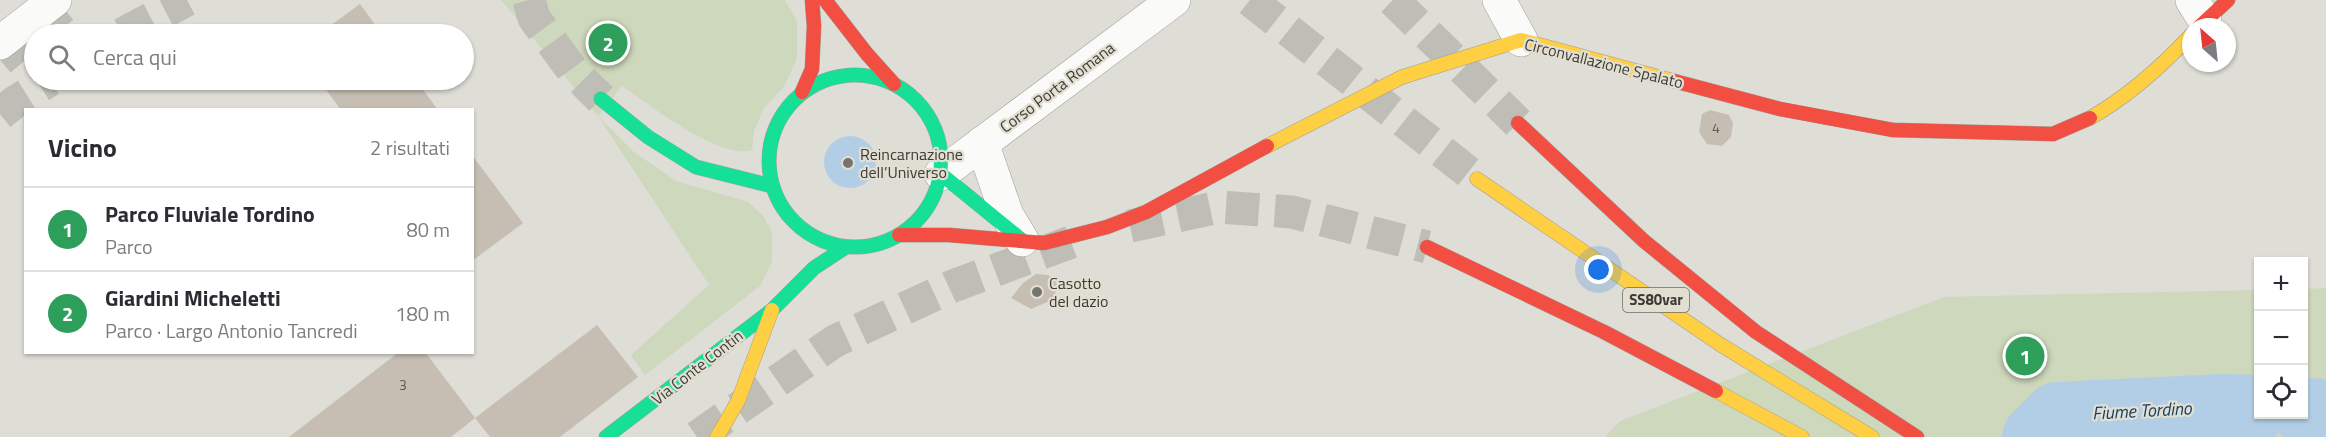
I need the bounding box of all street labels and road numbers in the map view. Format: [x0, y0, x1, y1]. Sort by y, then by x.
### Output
street label: Circonvallazione Spalato [1522, 32, 1686, 94]
street label: Corso Porta Romana [994, 36, 1120, 138]
road number: SS80var [1623, 288, 1689, 312]
street label: Via Conte Contin [646, 324, 748, 410]

